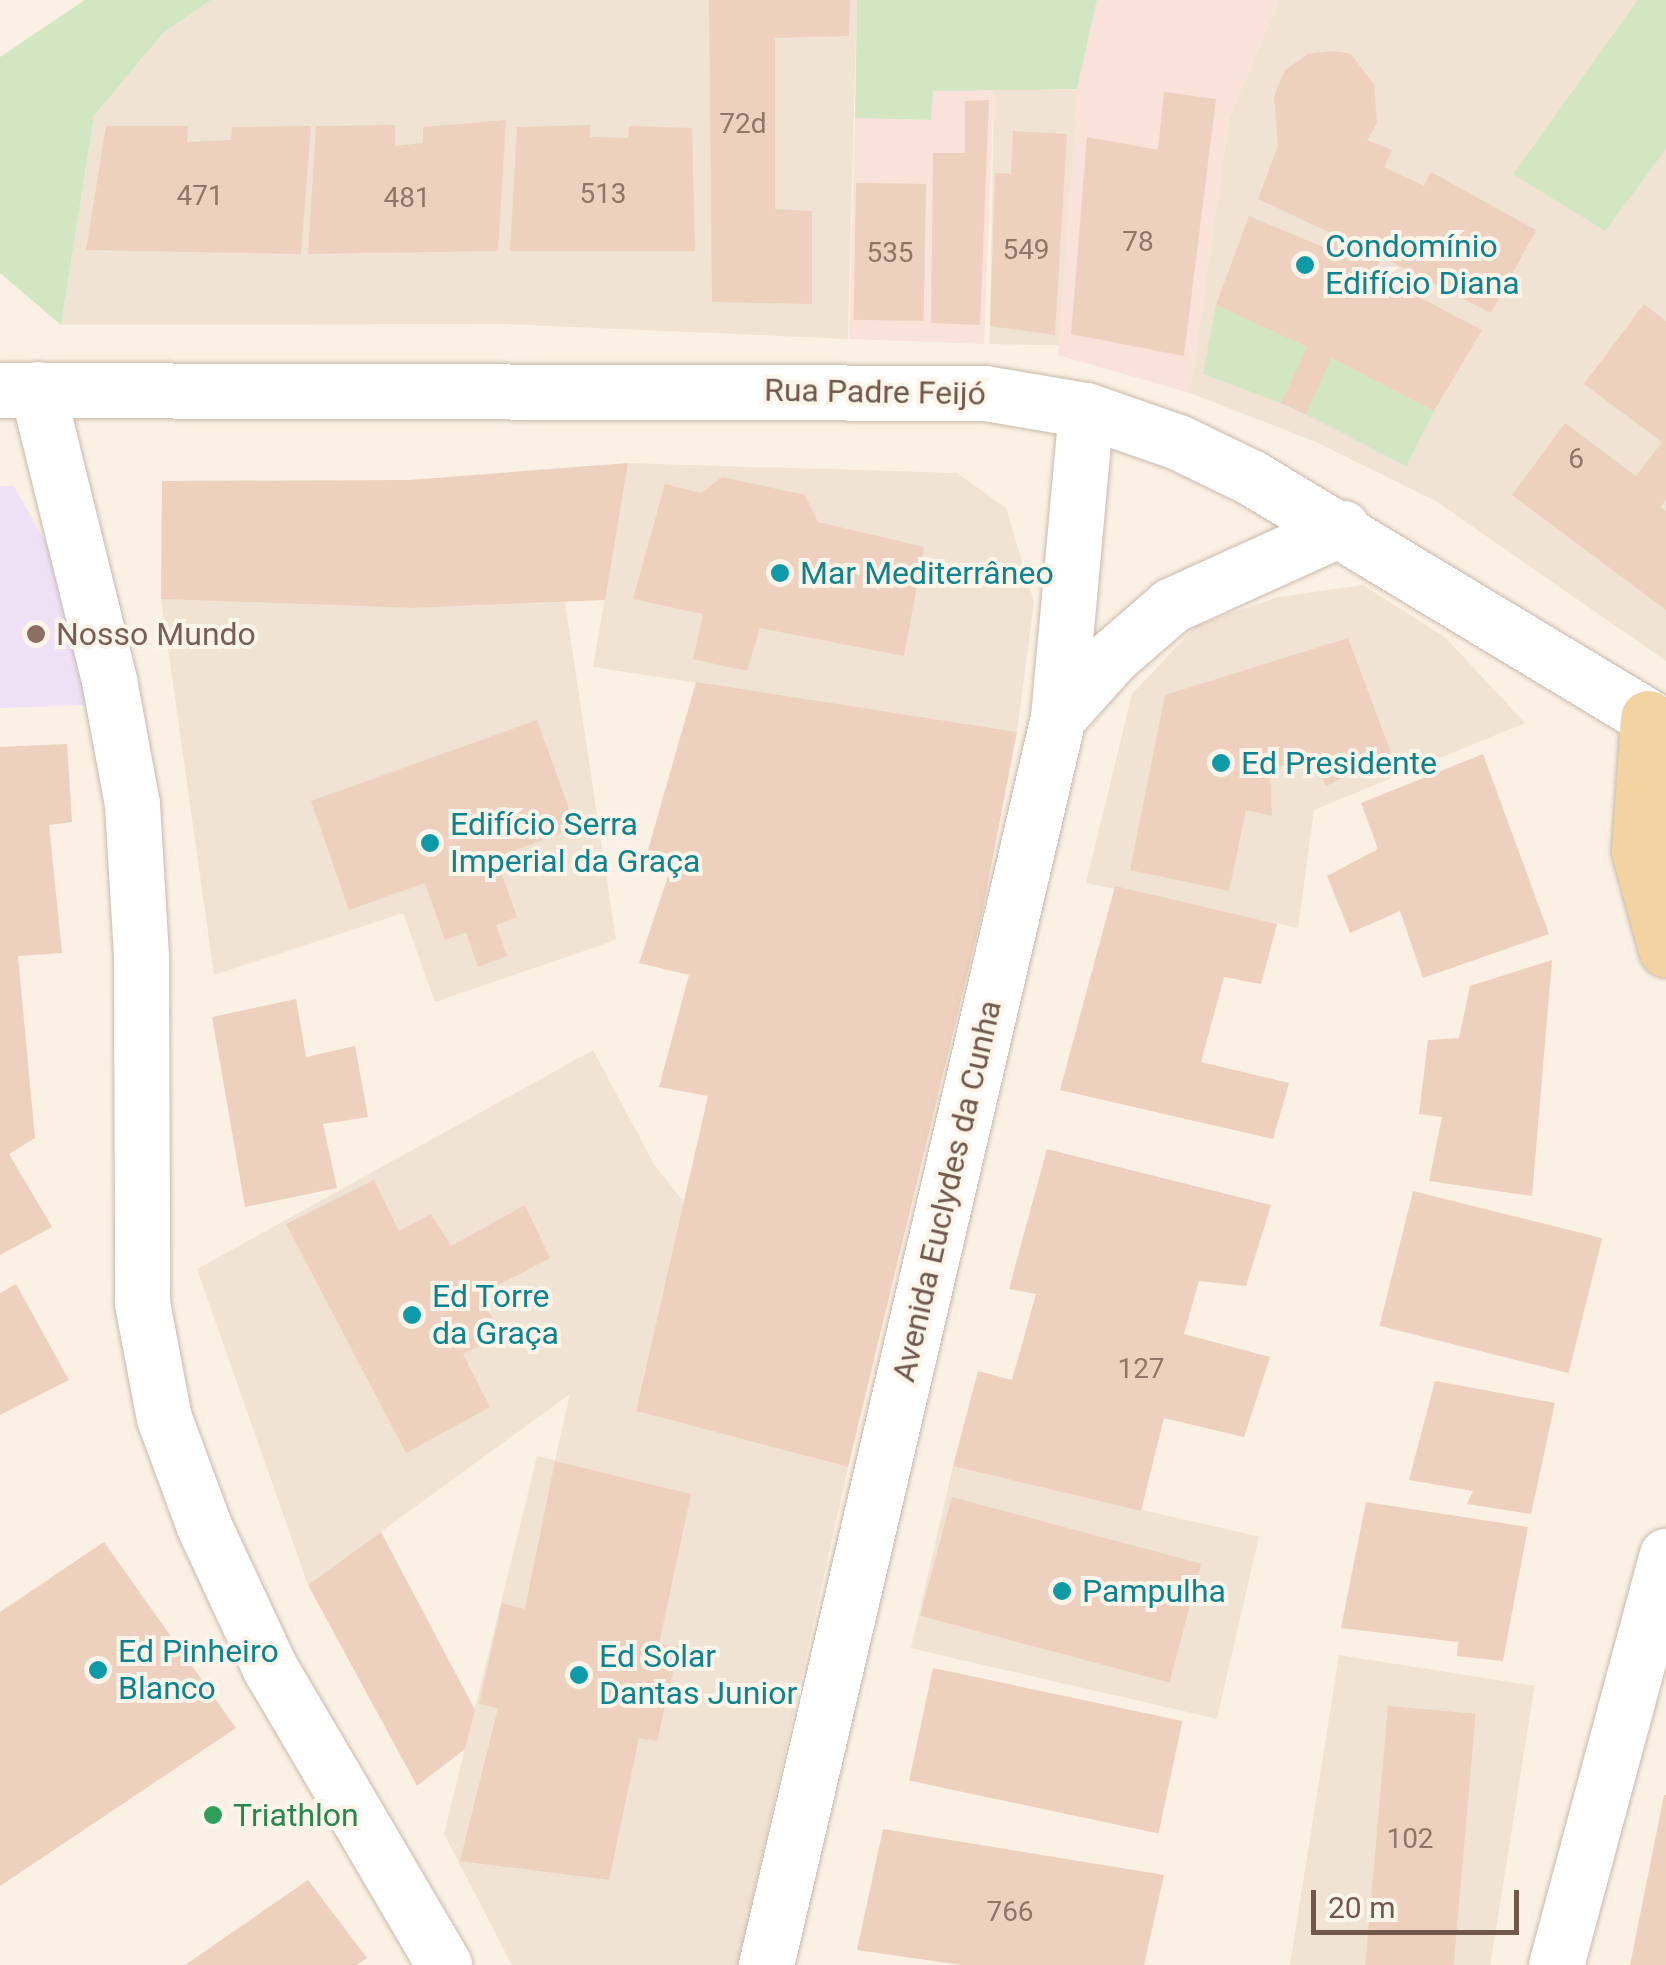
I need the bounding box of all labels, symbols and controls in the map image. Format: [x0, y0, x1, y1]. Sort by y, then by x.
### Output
house number: 72d [719, 107, 767, 141]
house number: 513 [579, 177, 627, 211]
house number: 471 [176, 179, 224, 213]
house number: 481 [383, 181, 431, 215]
house number: 78 [1122, 225, 1154, 259]
place label: Condomínio Edifício Diana [1325, 228, 1520, 303]
house number: 549 [1002, 233, 1050, 267]
house number: 535 [866, 236, 914, 270]
marker: Condomínio Edifício Diana [1294, 254, 1316, 276]
street label: Rua Padre Feijó [764, 371, 986, 413]
house number: 6 [1568, 442, 1584, 476]
place label: Mar Mediterrâneo [800, 554, 1054, 592]
marker: Mar Mediterrâneo [769, 562, 791, 584]
place label: Nosso Mundo [56, 615, 256, 653]
marker: Nosso Mundo [25, 623, 47, 645]
place label: Ed Presidente [1241, 744, 1437, 782]
marker: Ed Presidente [1210, 752, 1232, 774]
place label: Edifício Serra Imperial da Graça [450, 806, 700, 881]
marker: Edifício Serra Imperial da Graça [419, 832, 441, 854]
street label: Avenida Euclydes da Cunha [884, 997, 1010, 1385]
place label: Ed Torre da Graça [432, 1278, 559, 1353]
marker: Ed Torre da Graça [401, 1304, 423, 1326]
house number: 127 [1117, 1352, 1165, 1386]
place label: Pampulha [1082, 1572, 1226, 1610]
marker: Pampulha [1051, 1580, 1073, 1602]
place label: Ed Pinheiro Blanco [118, 1633, 279, 1708]
place label: Ed Solar Dantas Junior [599, 1638, 797, 1713]
marker: Ed Pinheiro Blanco [87, 1659, 109, 1681]
marker: Ed Solar Dantas Junior [568, 1664, 590, 1686]
place label: Triathlon [233, 1796, 359, 1834]
marker: Triathlon [202, 1804, 224, 1826]
house number: 102 [1386, 1822, 1434, 1856]
scale bar [1316, 1870, 1524, 1932]
text: 20 m [1328, 1890, 1395, 1925]
house number: 766 [986, 1895, 1034, 1929]

